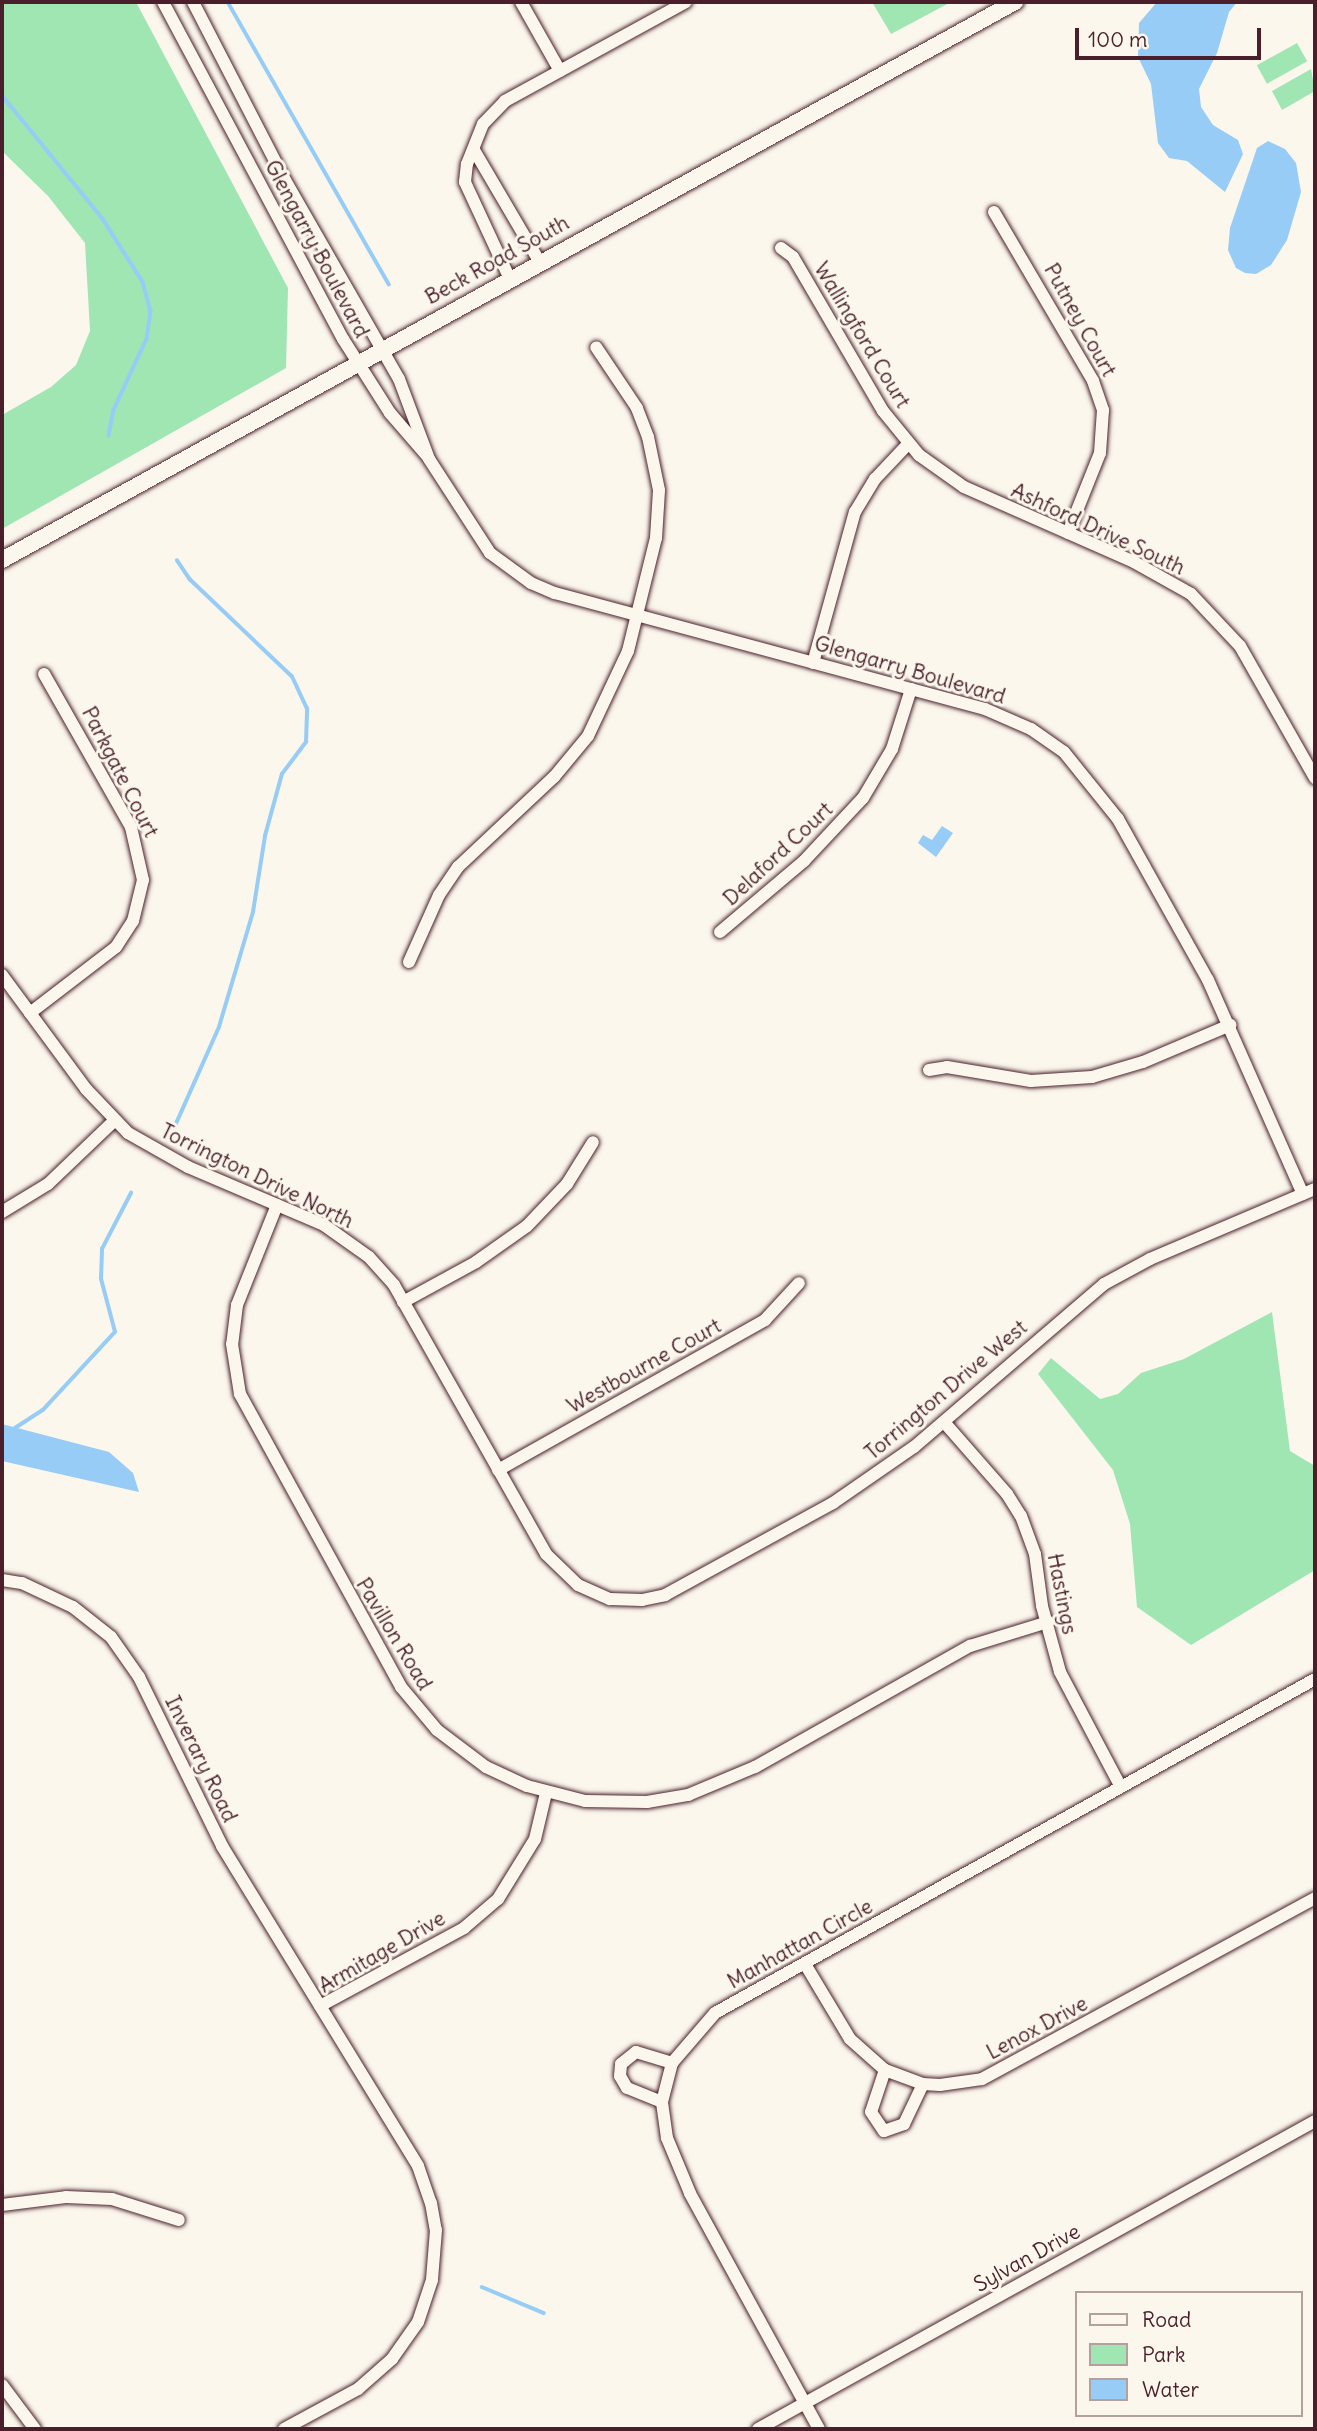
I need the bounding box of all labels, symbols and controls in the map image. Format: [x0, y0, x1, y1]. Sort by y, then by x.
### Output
scale bar [1079, 14, 1264, 58]
text: 100 m [1088, 26, 1147, 53]
street label: Glengarry Boulevard [259, 156, 375, 342]
street label: Beck Road South [421, 210, 573, 310]
street label: Wallingford Court [809, 257, 915, 413]
street label: Putney Court [1039, 259, 1121, 381]
street label: Ashford Drive South [1007, 478, 1189, 580]
street label: Glengarry Boulevard [811, 631, 1009, 709]
street label: Parkgate Court [76, 702, 164, 842]
street label: Delaford Court [718, 797, 838, 911]
street label: Torrington Drive North [156, 1118, 358, 1234]
street label: Westbourne Court [563, 1313, 725, 1419]
street label: Torrington Drive West [860, 1315, 1032, 1465]
street label: Hastings [1042, 1551, 1082, 1637]
street label: Pavillon Road [351, 1573, 437, 1695]
street label: Inverary Road [160, 1692, 242, 1826]
street label: Manhattan Circle [723, 1894, 877, 1994]
street label: Armitage Drive [314, 1906, 450, 1998]
street label: Lenox Drive [982, 1991, 1092, 2065]
street label: Sylvan Drive [970, 2219, 1084, 2297]
legend [1076, 2291, 1303, 2417]
text: Road [1142, 2306, 1191, 2333]
text: Park [1142, 2341, 1185, 2368]
text: Water [1142, 2376, 1199, 2403]

